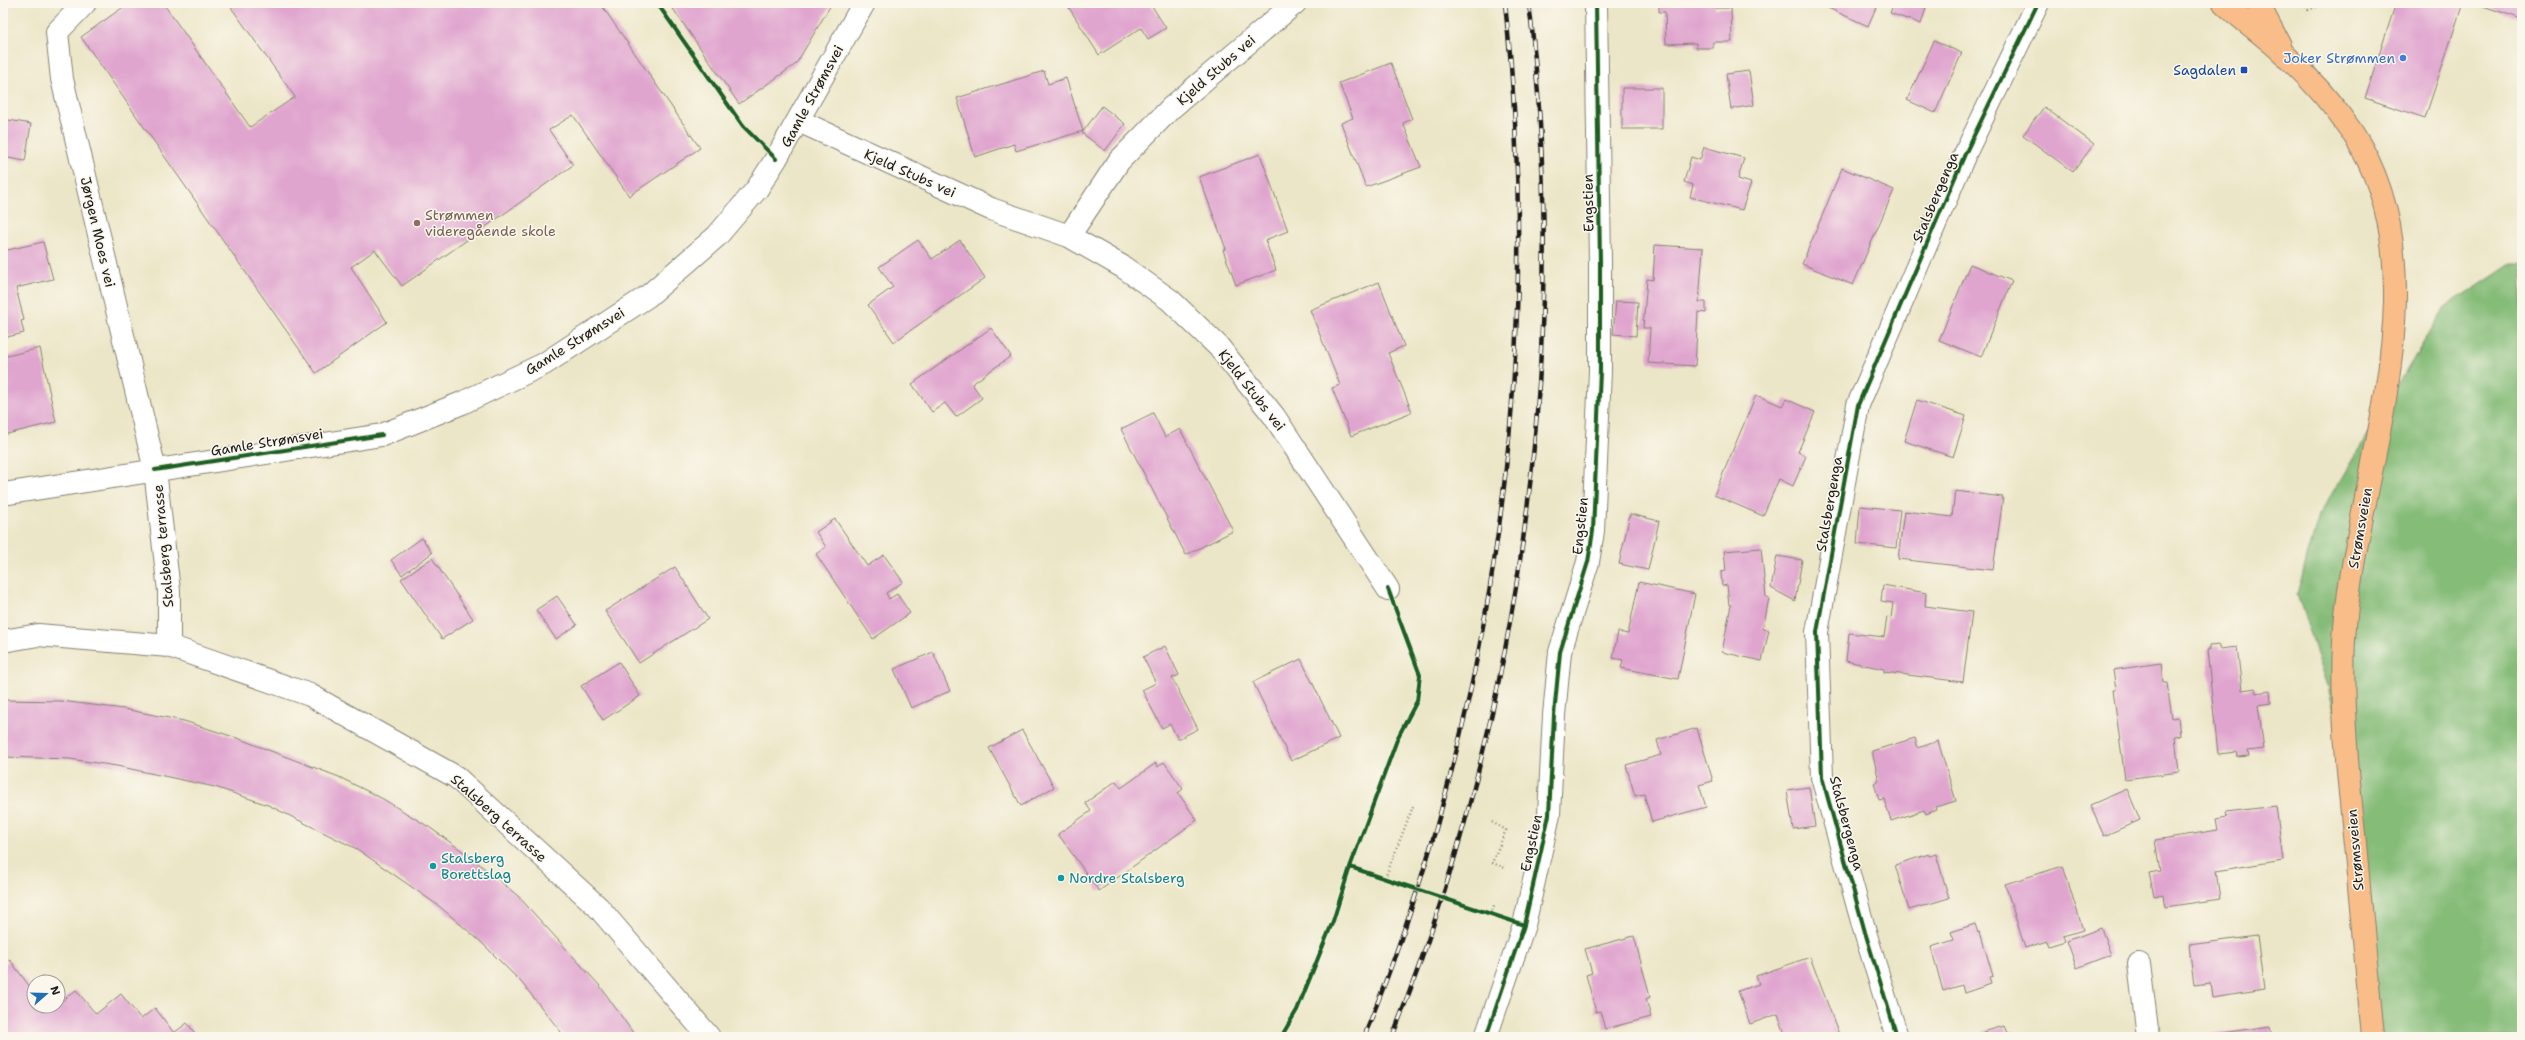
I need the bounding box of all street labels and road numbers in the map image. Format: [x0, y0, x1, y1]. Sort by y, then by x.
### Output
street label: Kjeld Stubs vei [1173, 31, 1259, 109]
street label: Gamle Strømsvei [777, 42, 847, 150]
street label: Kjeld Stubs vei [861, 145, 959, 201]
street label: Stalsbergenga [1908, 149, 1962, 245]
street label: Engstien [1578, 173, 1598, 232]
street label: Jørgen Moes vei [77, 175, 119, 289]
street label: Gamle Strømsvei [522, 303, 628, 379]
street label: Kjeld Stubs vei [1215, 346, 1289, 434]
street label: Gamle Strømsvei [209, 424, 325, 460]
street label: Stalsbergenga [1812, 454, 1846, 553]
street label: Stalsberg terrasse [149, 484, 177, 608]
street label: Strømsveien [2344, 486, 2376, 570]
street label: Engstien [1568, 496, 1592, 556]
street label: Stalsberg terrasse [447, 770, 551, 866]
street label: Stalsbergenga [1826, 774, 1868, 872]
street label: Strømsveien [2342, 808, 2368, 892]
street label: Engstien [1516, 812, 1546, 873]

